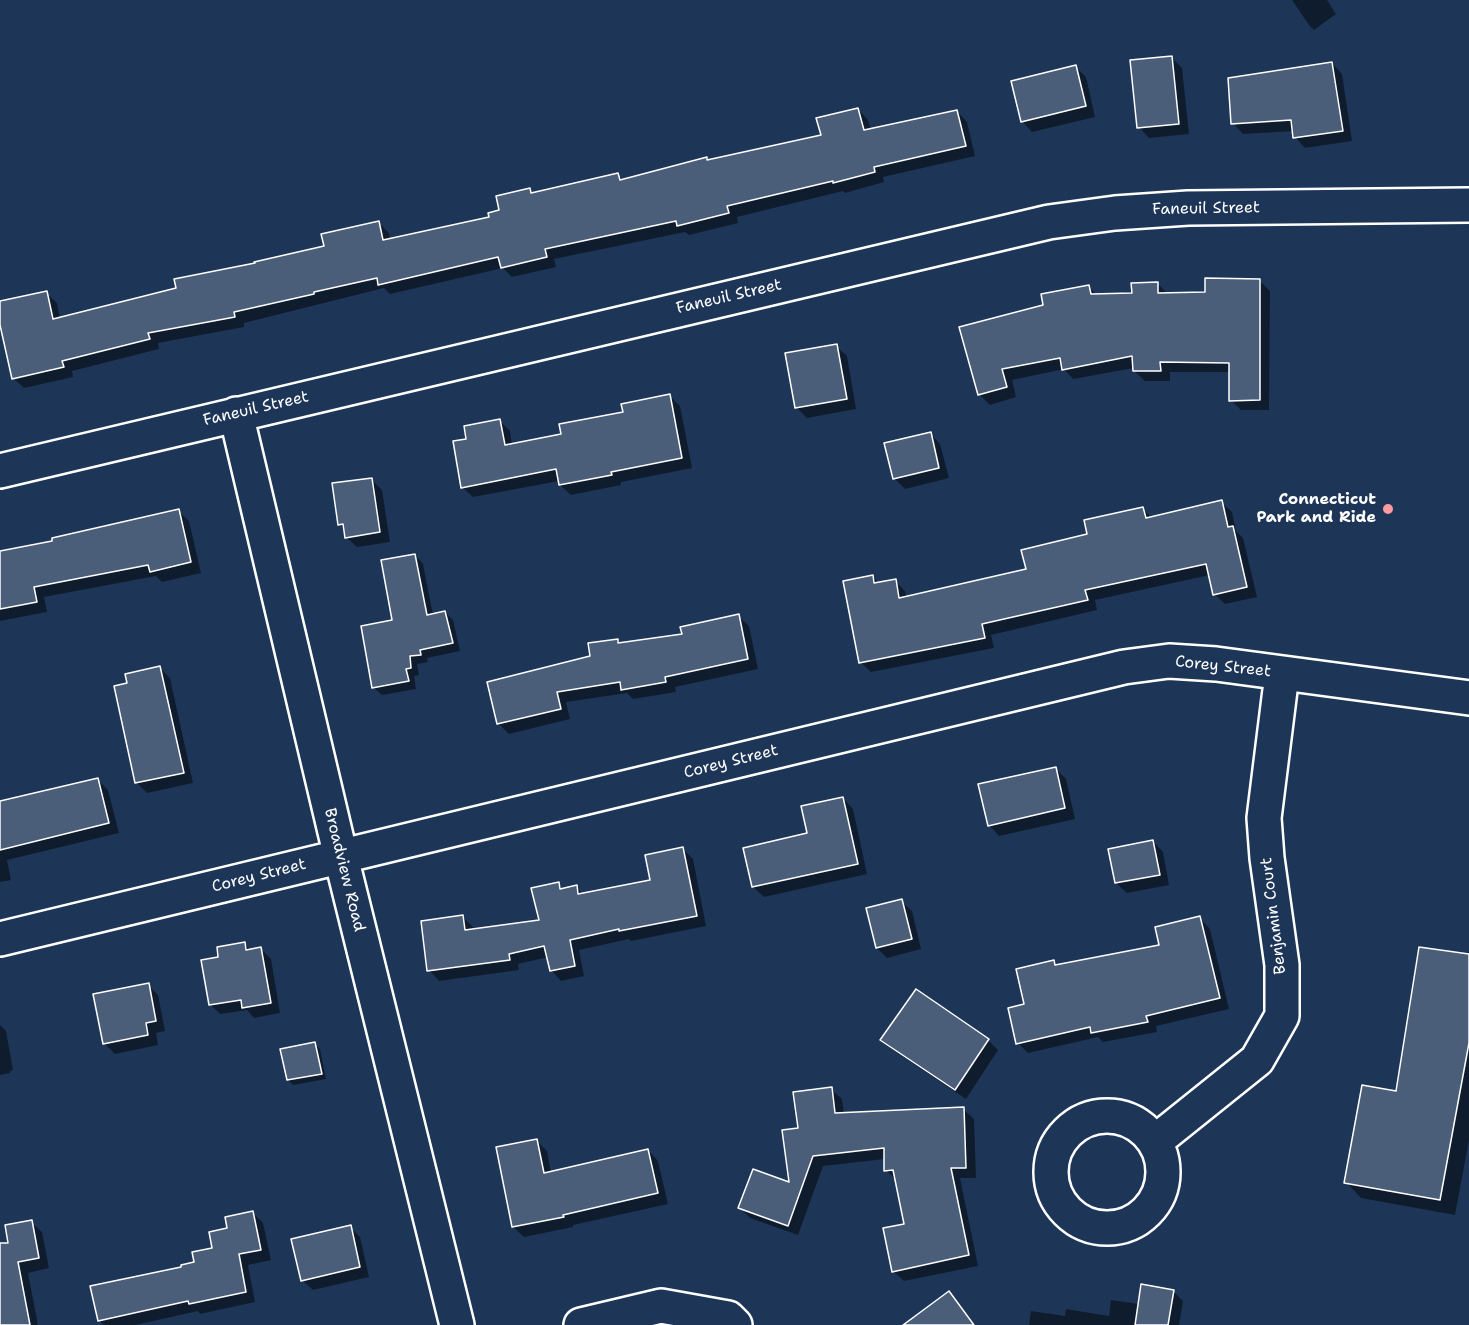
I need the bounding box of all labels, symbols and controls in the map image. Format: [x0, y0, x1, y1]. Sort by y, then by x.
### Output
street label: Faneuil Street [1152, 198, 1260, 220]
street label: Faneuil Street [674, 276, 784, 318]
street label: Faneuil Street [201, 388, 311, 430]
place label: Connecticut Park and Ride [1257, 490, 1376, 528]
marker: Connecticut Park and Ride [1381, 502, 1395, 516]
street label: Corey Street [1174, 652, 1272, 682]
street label: Corey Street [682, 741, 780, 783]
street label: Broadview Road [319, 806, 369, 934]
street label: Corey Street [210, 855, 308, 897]
street label: Benjamin Court [1257, 856, 1291, 976]

